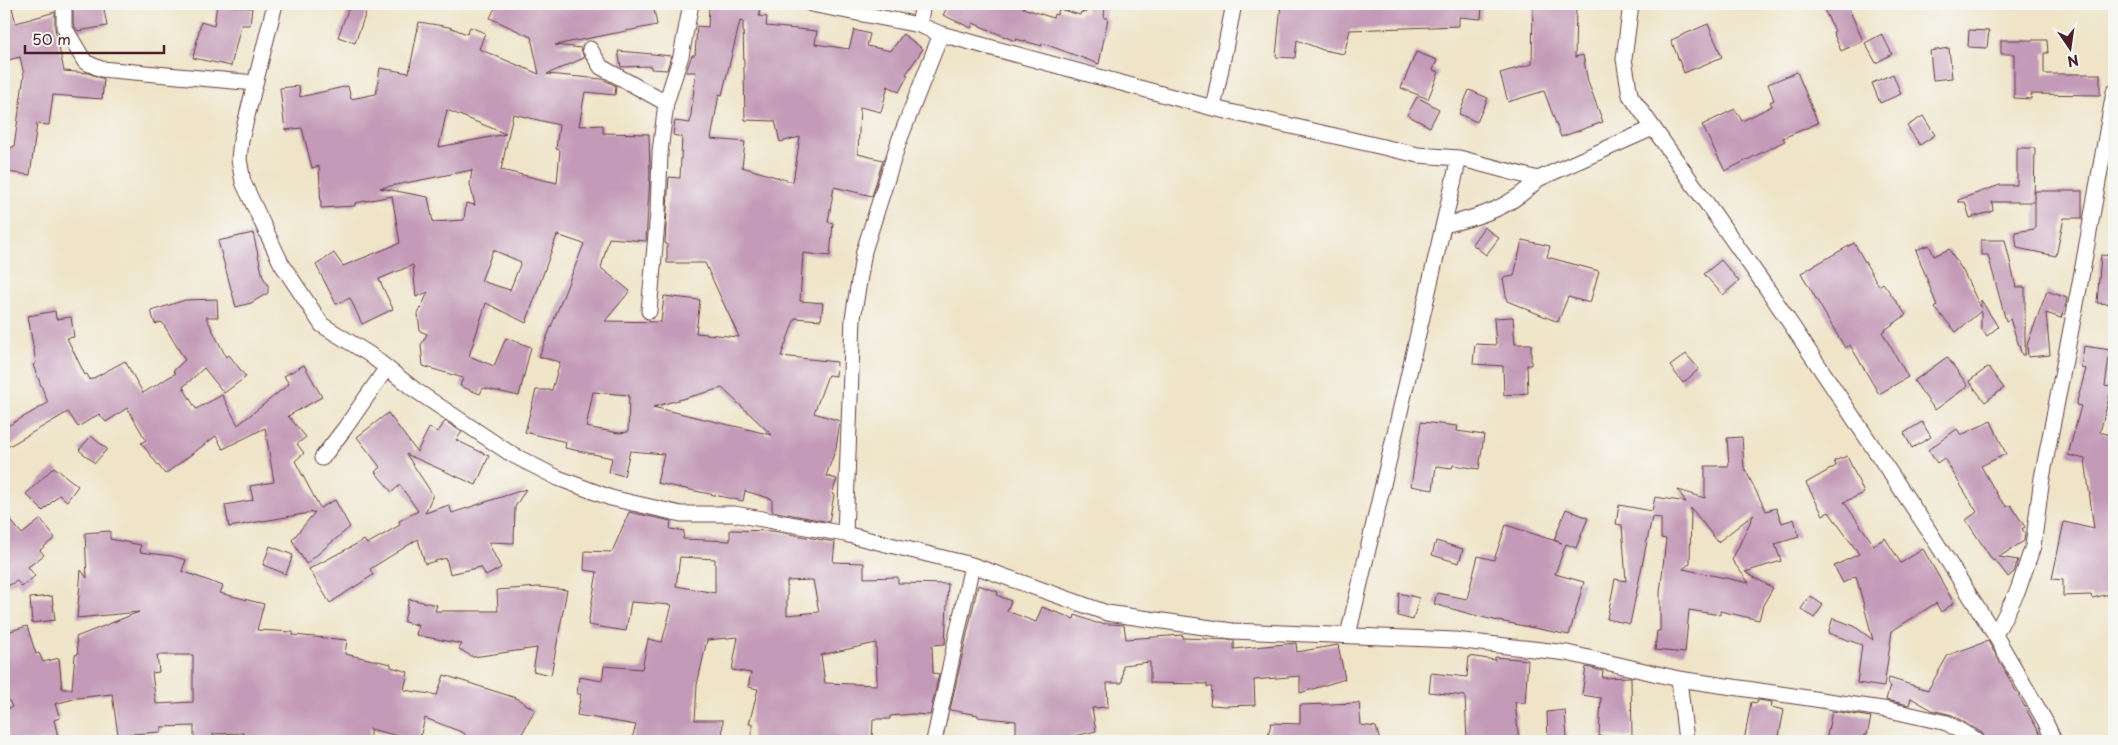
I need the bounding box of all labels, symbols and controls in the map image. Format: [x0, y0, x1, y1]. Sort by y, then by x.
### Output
scale bar [25, 22, 164, 54]
north arrow [2046, 22, 2096, 72]
text: 50 m [32, 27, 71, 50]
text: N [2065, 50, 2081, 73]

